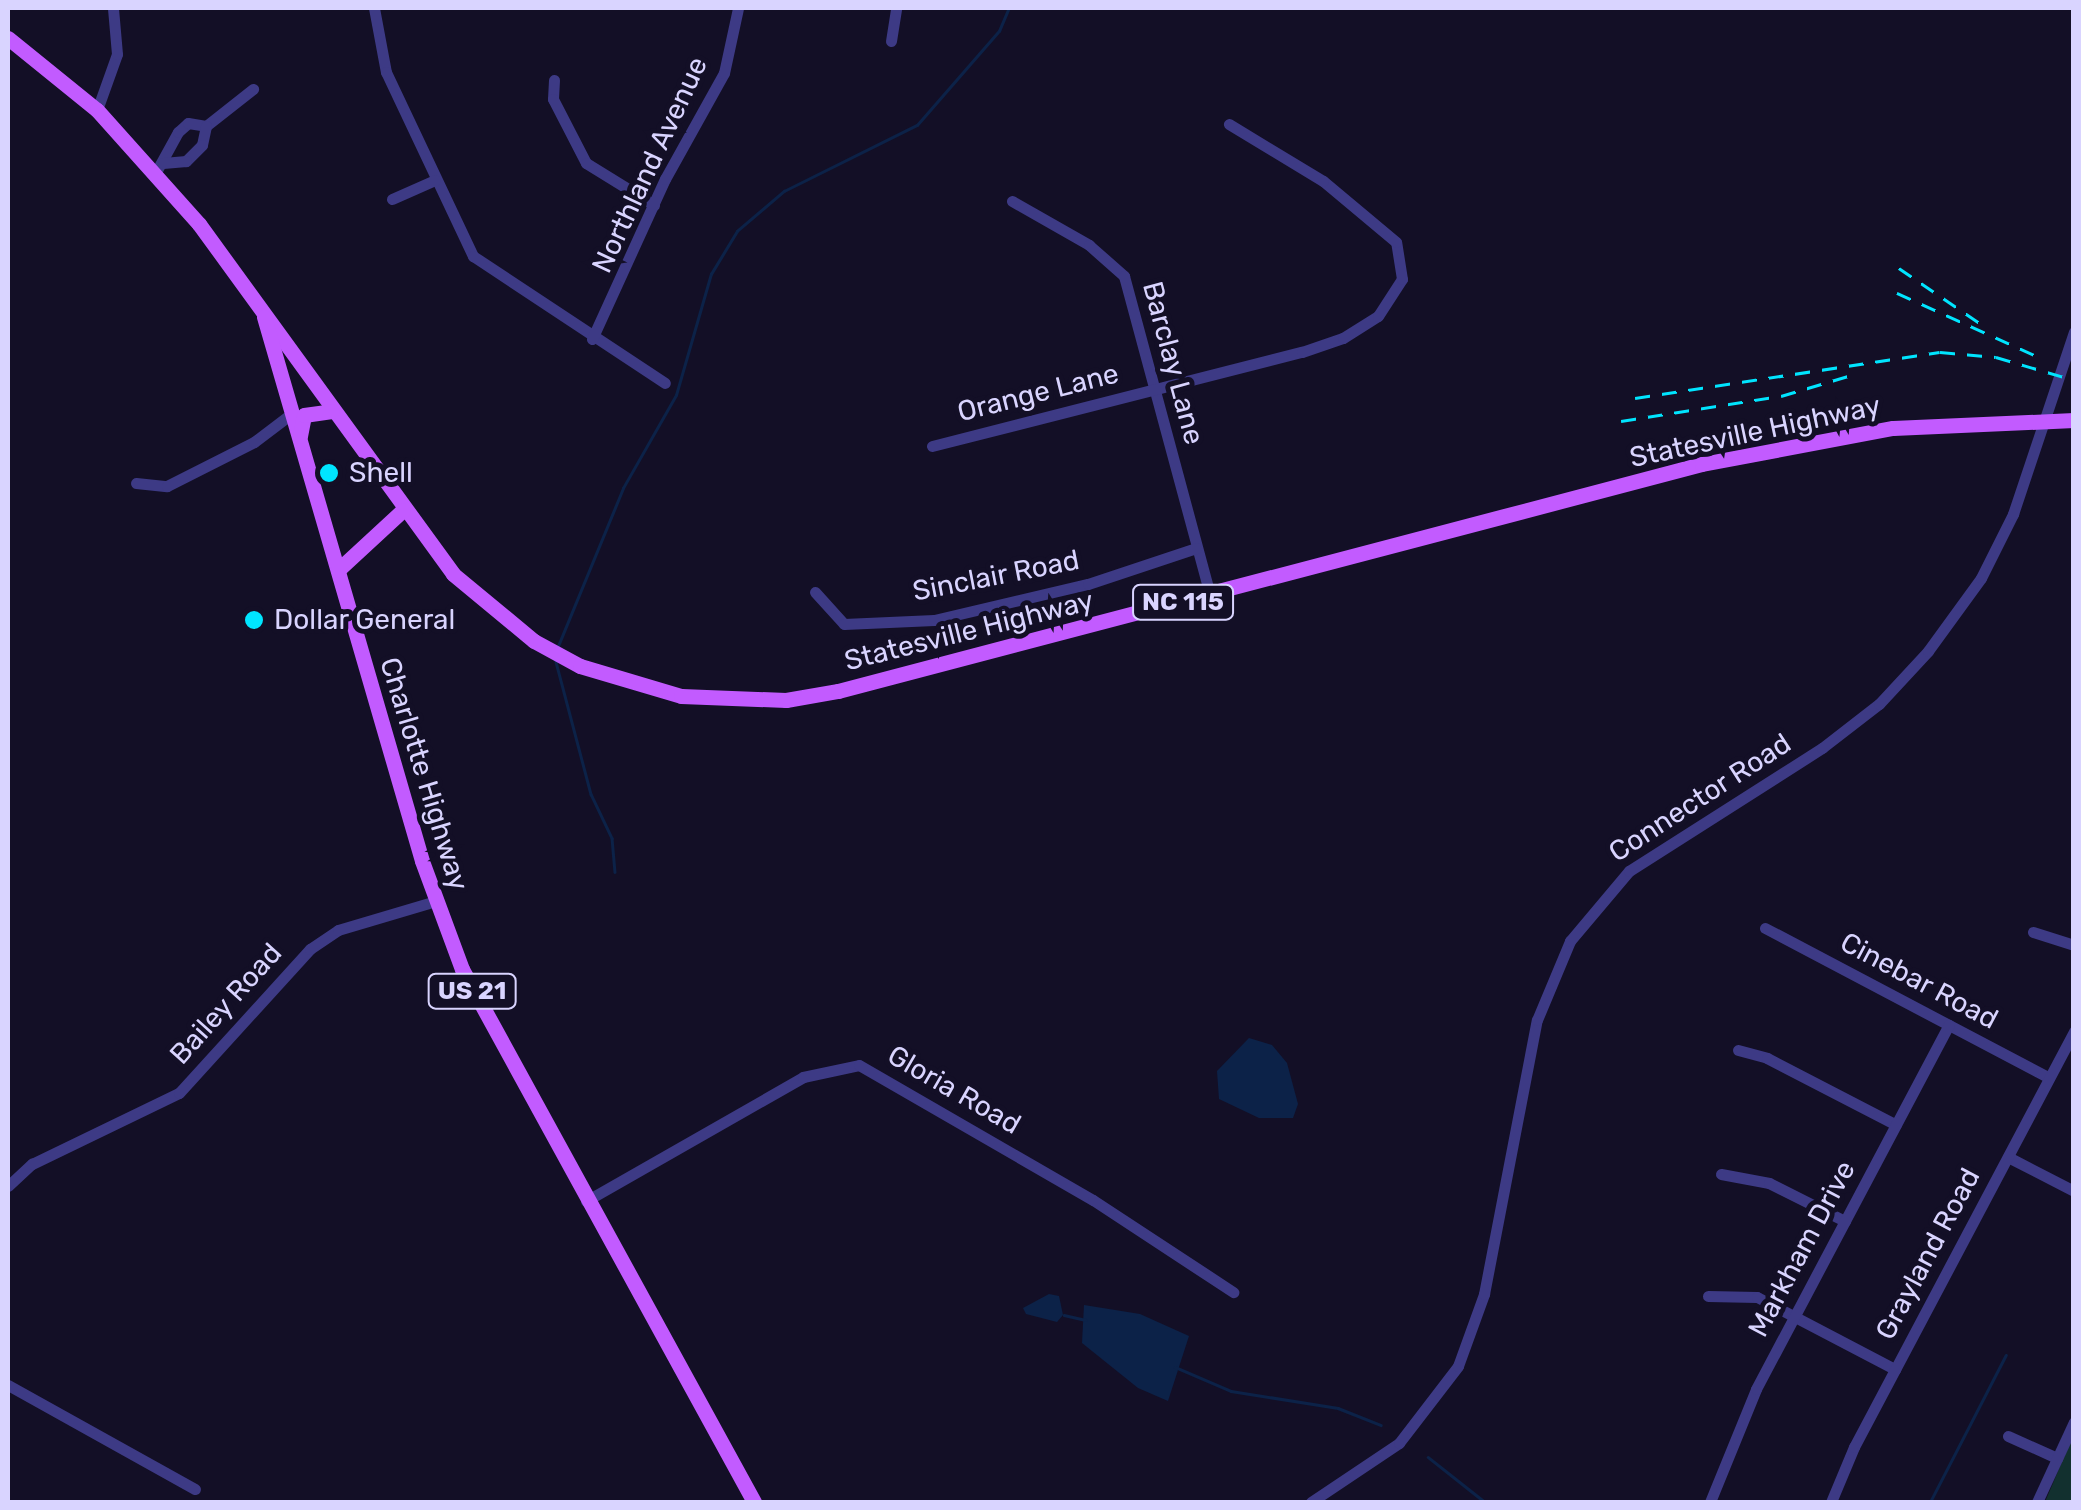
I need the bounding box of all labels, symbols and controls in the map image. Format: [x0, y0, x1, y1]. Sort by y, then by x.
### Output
street label: Northland Avenue [585, 51, 715, 279]
street label: Barclay Lane [1135, 277, 1211, 449]
street label: Orange Lane [954, 357, 1122, 429]
street label: Statesville Highway [1627, 389, 1883, 475]
place label: Shell [349, 456, 413, 490]
marker: Shell [318, 462, 340, 484]
street label: Sinclair Road [910, 543, 1082, 609]
road number: NC 115 [1130, 582, 1236, 622]
street label: Statesville Highway [841, 584, 1097, 678]
place label: Dollar General [274, 603, 456, 637]
marker: Dollar General [243, 609, 265, 631]
street label: Charlotte Highway [373, 653, 475, 895]
street label: Connector Road [1603, 727, 1797, 869]
street label: Cinebar Road [1834, 925, 2004, 1037]
street label: Bailey Road [163, 936, 289, 1072]
road number: US 21 [427, 971, 517, 1011]
street label: Gloria Road [882, 1038, 1026, 1142]
street label: Markham Drive [1742, 1155, 1862, 1343]
street label: Grayland Road [1869, 1163, 1987, 1345]

